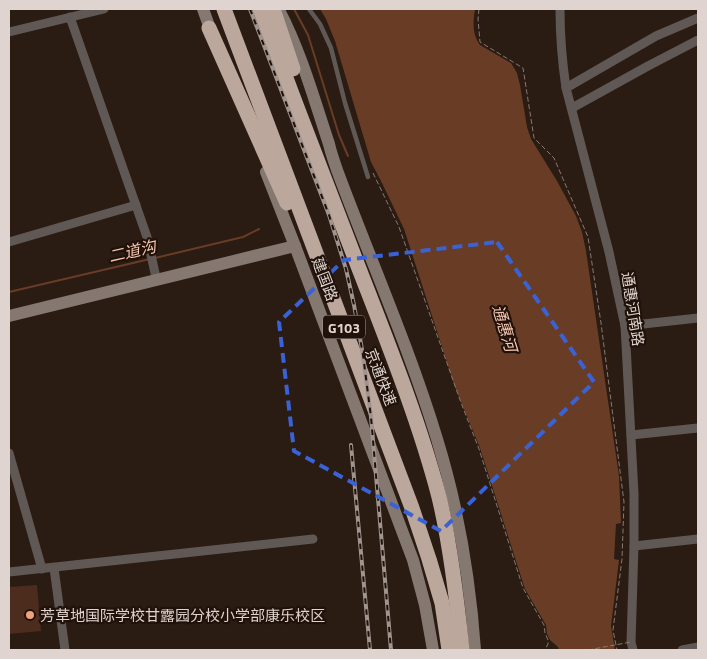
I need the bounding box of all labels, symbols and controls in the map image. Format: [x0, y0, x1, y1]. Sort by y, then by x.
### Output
water label: 二道沟 [106, 233, 160, 268]
street label: 建国路 [306, 254, 344, 304]
street label: 通惠河南路 [616, 270, 650, 348]
water label: 通惠河 [487, 302, 524, 357]
road number: G103 [323, 316, 365, 338]
street label: 京通快速 [360, 345, 402, 409]
place label: 芳草地国际学校甘露园分校小学部康乐校区 [40, 604, 325, 627]
marker: 芳草地国际学校甘露园分校小学部康乐校区 [24, 609, 36, 621]

